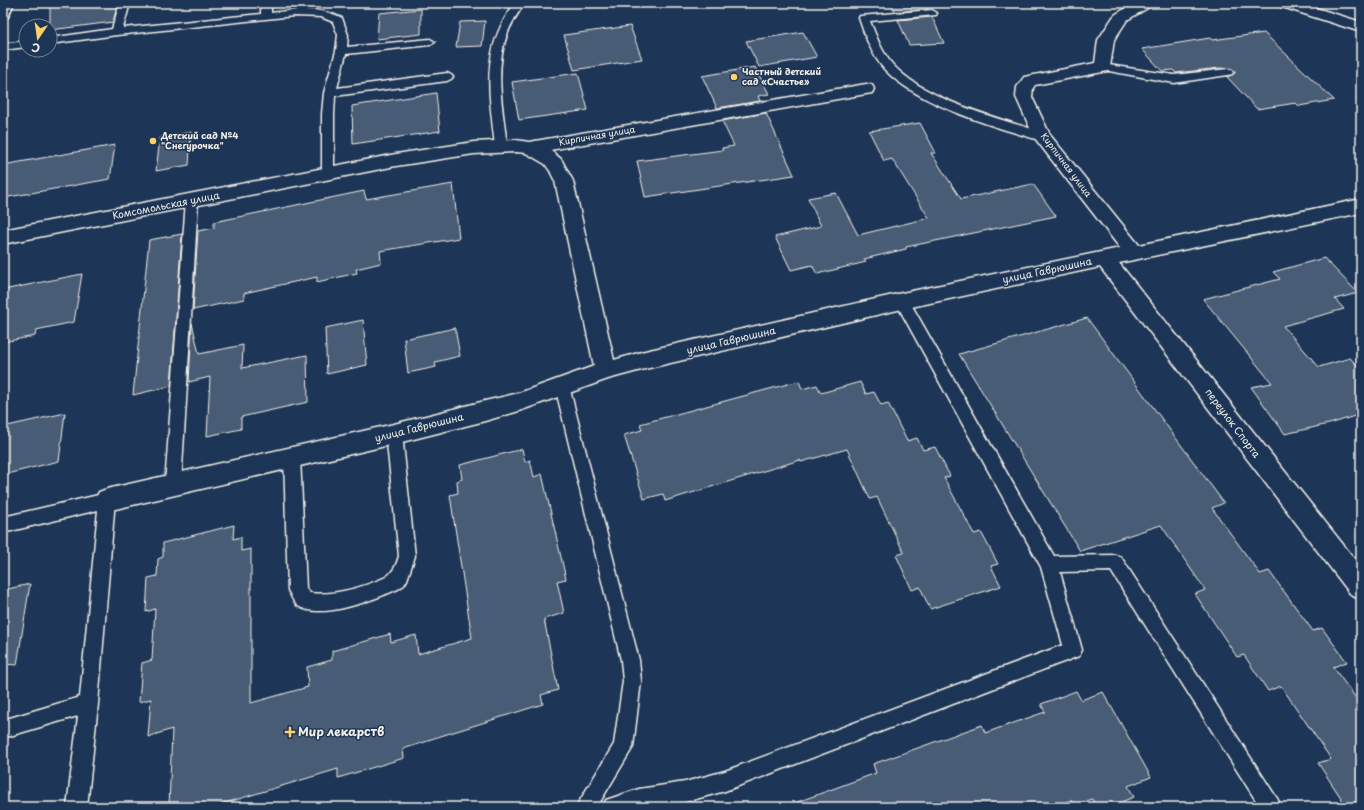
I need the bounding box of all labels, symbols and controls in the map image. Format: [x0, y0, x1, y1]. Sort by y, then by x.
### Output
north arrow [18, 18, 58, 58]
text: С [30, 39, 42, 57]
place label: Частный детский сад «Счастье» [742, 64, 821, 88]
marker: Частный детский сад «Счастье» [729, 72, 739, 82]
street label: Кирпичная улица [557, 121, 636, 149]
place label: Детский сад №4 "Снегурочка" [160, 128, 238, 152]
street label: Кирпичная улица [1038, 129, 1096, 200]
marker: Детский сад №4 "Снегурочка" [148, 136, 158, 146]
street label: Комсомольская улица [111, 187, 222, 222]
street label: улица Гаврюшина [1001, 253, 1094, 286]
street label: улица Гаврюшина [685, 322, 778, 357]
street label: переулок Спорта [1201, 385, 1265, 462]
street label: улица Гаврюшина [373, 408, 466, 445]
place label: Мир лекарств [298, 722, 384, 740]
marker: Мир лекарств [285, 727, 295, 737]

